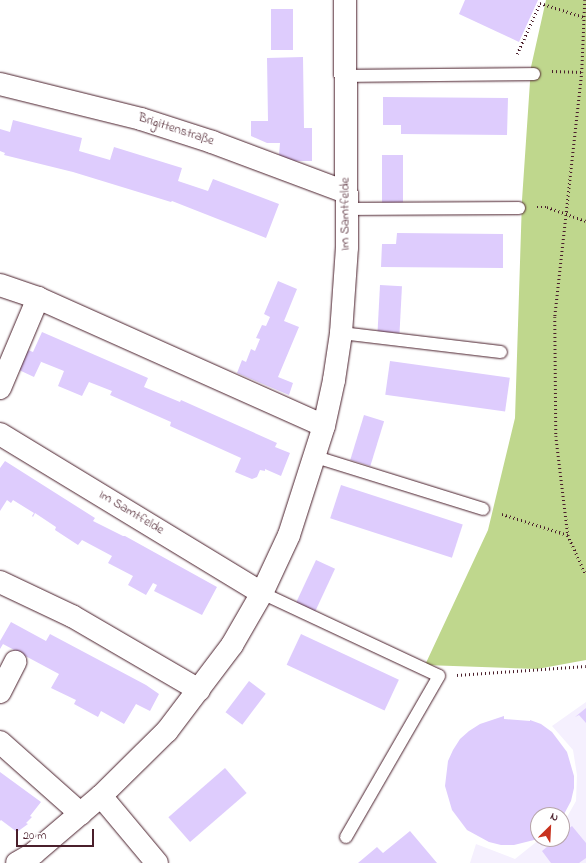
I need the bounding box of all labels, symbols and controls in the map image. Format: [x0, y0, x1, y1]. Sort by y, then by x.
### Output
street label: Brigittenstraße [136, 110, 216, 150]
street label: Im Samtfelde [338, 177, 354, 251]
street label: Im Samtfelde [96, 487, 166, 539]
north arrow [530, 807, 570, 847]
text: N [548, 808, 561, 826]
scale bar [18, 821, 96, 847]
text: 20 m [23, 827, 46, 845]

